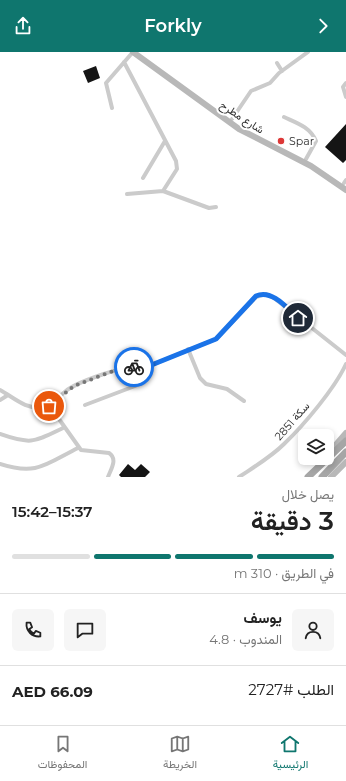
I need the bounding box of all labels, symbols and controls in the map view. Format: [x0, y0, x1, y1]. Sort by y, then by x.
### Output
icon: share [12, 15, 34, 37]
text: Forkly [144, 15, 202, 37]
icon: forward [312, 15, 334, 37]
street label: شارع مطرح [217, 98, 267, 137]
place label: Spar [289, 134, 314, 148]
marker: Spar [276, 136, 286, 146]
pin [281, 301, 315, 335]
icon: home [287, 307, 309, 329]
courier [114, 347, 154, 387]
icon: bike [123, 356, 145, 378]
pin [32, 389, 66, 423]
icon: bag [38, 395, 60, 417]
street label: سكة 2851 [272, 399, 313, 443]
map controls [298, 429, 334, 465]
button: layers [298, 429, 334, 465]
text: يصل خلال [282, 486, 334, 502]
text: 15:37–15:42 [12, 502, 92, 521]
text: 3 دقيقة [251, 505, 334, 537]
text: في الطريق · 310 m [234, 565, 334, 581]
text: يوسف [244, 608, 282, 627]
button: phone [12, 609, 54, 651]
button: chat [64, 609, 106, 651]
button: person [292, 609, 334, 651]
text: المندوب · 4.8 [209, 631, 282, 647]
text: الطلب #2727 [248, 680, 334, 699]
text: AED 66.09 [12, 682, 93, 701]
tab: المحفوظات [38, 733, 87, 774]
tab: الخريطة [163, 733, 197, 774]
tab: الرئيسية [273, 733, 308, 774]

